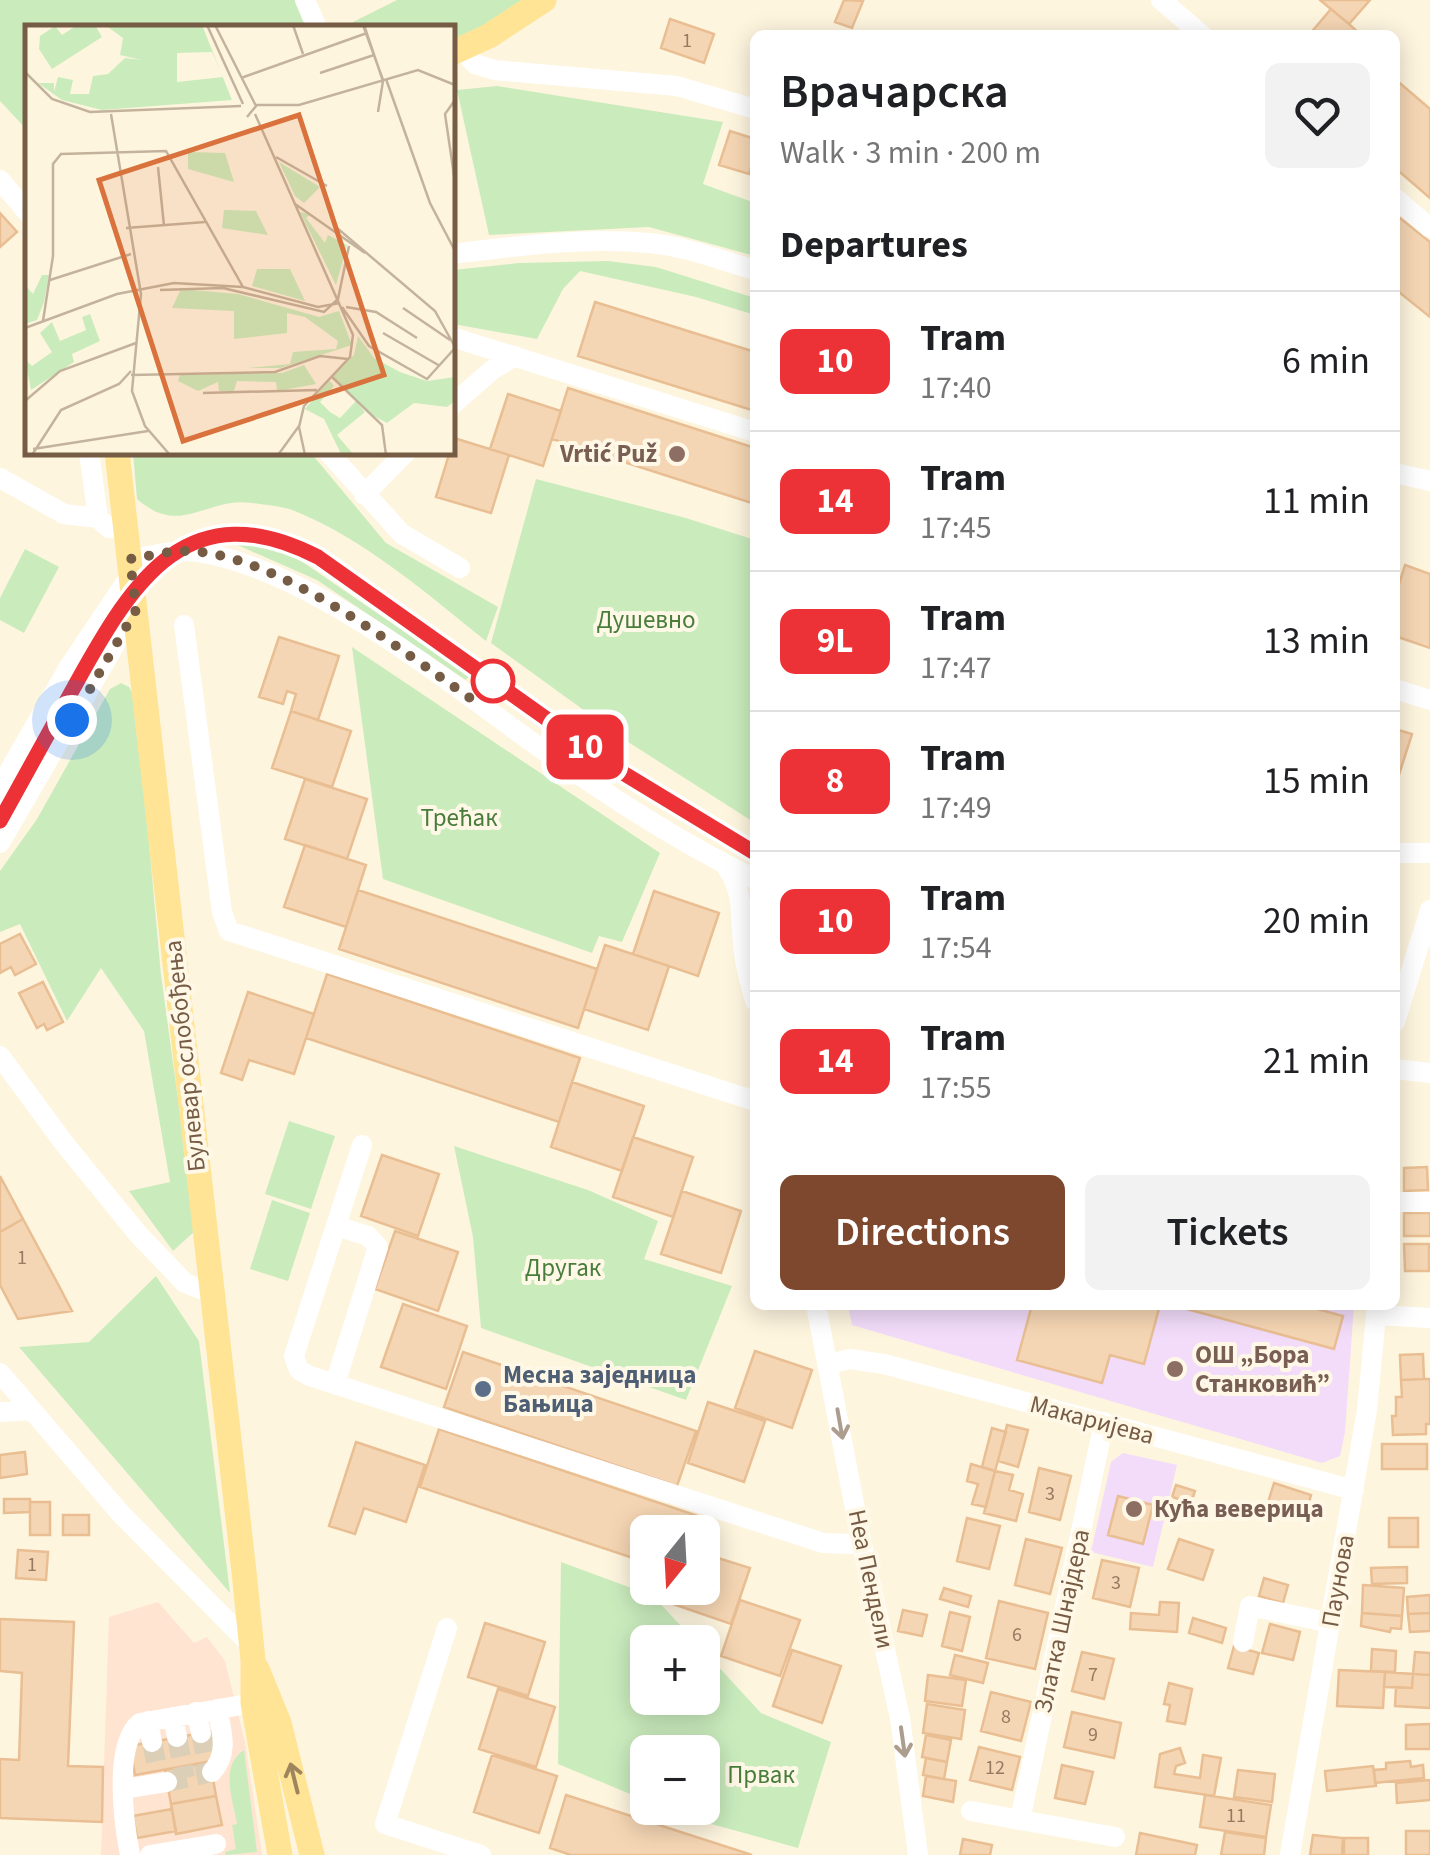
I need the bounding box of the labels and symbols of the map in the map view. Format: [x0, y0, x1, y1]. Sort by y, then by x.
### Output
inset map [25, 25, 455, 455]
house number: 1 [682, 27, 692, 55]
place label: Vrtić Puž [559, 436, 657, 472]
marker: Vrtić Puž [666, 443, 688, 465]
park label: Душевно [596, 602, 696, 638]
unlabelled marker [472, 660, 514, 702]
your location [47, 695, 97, 745]
line badge: 10 [540, 714, 630, 780]
park label: Трећак [420, 800, 498, 836]
street label: Булевар ослобођења [155, 938, 215, 1174]
house number: 1 [17, 1244, 27, 1272]
park label: Другак [525, 1250, 602, 1286]
place label: ОШ „Бора Станковић” [1195, 1337, 1330, 1402]
place label: Месна заједница Бањица [503, 1357, 696, 1422]
marker: ОШ „Бора Станковић” [1164, 1358, 1186, 1380]
marker: Месна заједница Бањица [472, 1378, 494, 1400]
street label: Макаријева [1026, 1386, 1158, 1454]
one-way arrow [831, 1407, 850, 1439]
house number: 3 [1045, 1480, 1055, 1508]
place label: Кућа веверица [1154, 1491, 1324, 1527]
marker: Кућа веверица [1123, 1498, 1145, 1520]
street label: Неа Пендели [839, 1506, 903, 1652]
north arrow [630, 1515, 720, 1605]
street label: Златка Шнајдера [1025, 1526, 1099, 1716]
street label: Паунова [1312, 1532, 1364, 1630]
house number: 1 [27, 1551, 37, 1579]
house number: 3 [1111, 1569, 1121, 1597]
house number: 6 [1012, 1621, 1022, 1649]
house number: 7 [1088, 1661, 1098, 1689]
house number: 8 [1001, 1703, 1011, 1731]
house number: 9 [1088, 1721, 1098, 1749]
one-way arrow [895, 1726, 913, 1758]
house number: 12 [985, 1754, 1005, 1782]
park label: Првак [727, 1757, 795, 1793]
one-way arrow [283, 1763, 302, 1794]
house number: 11 [1226, 1802, 1246, 1830]

